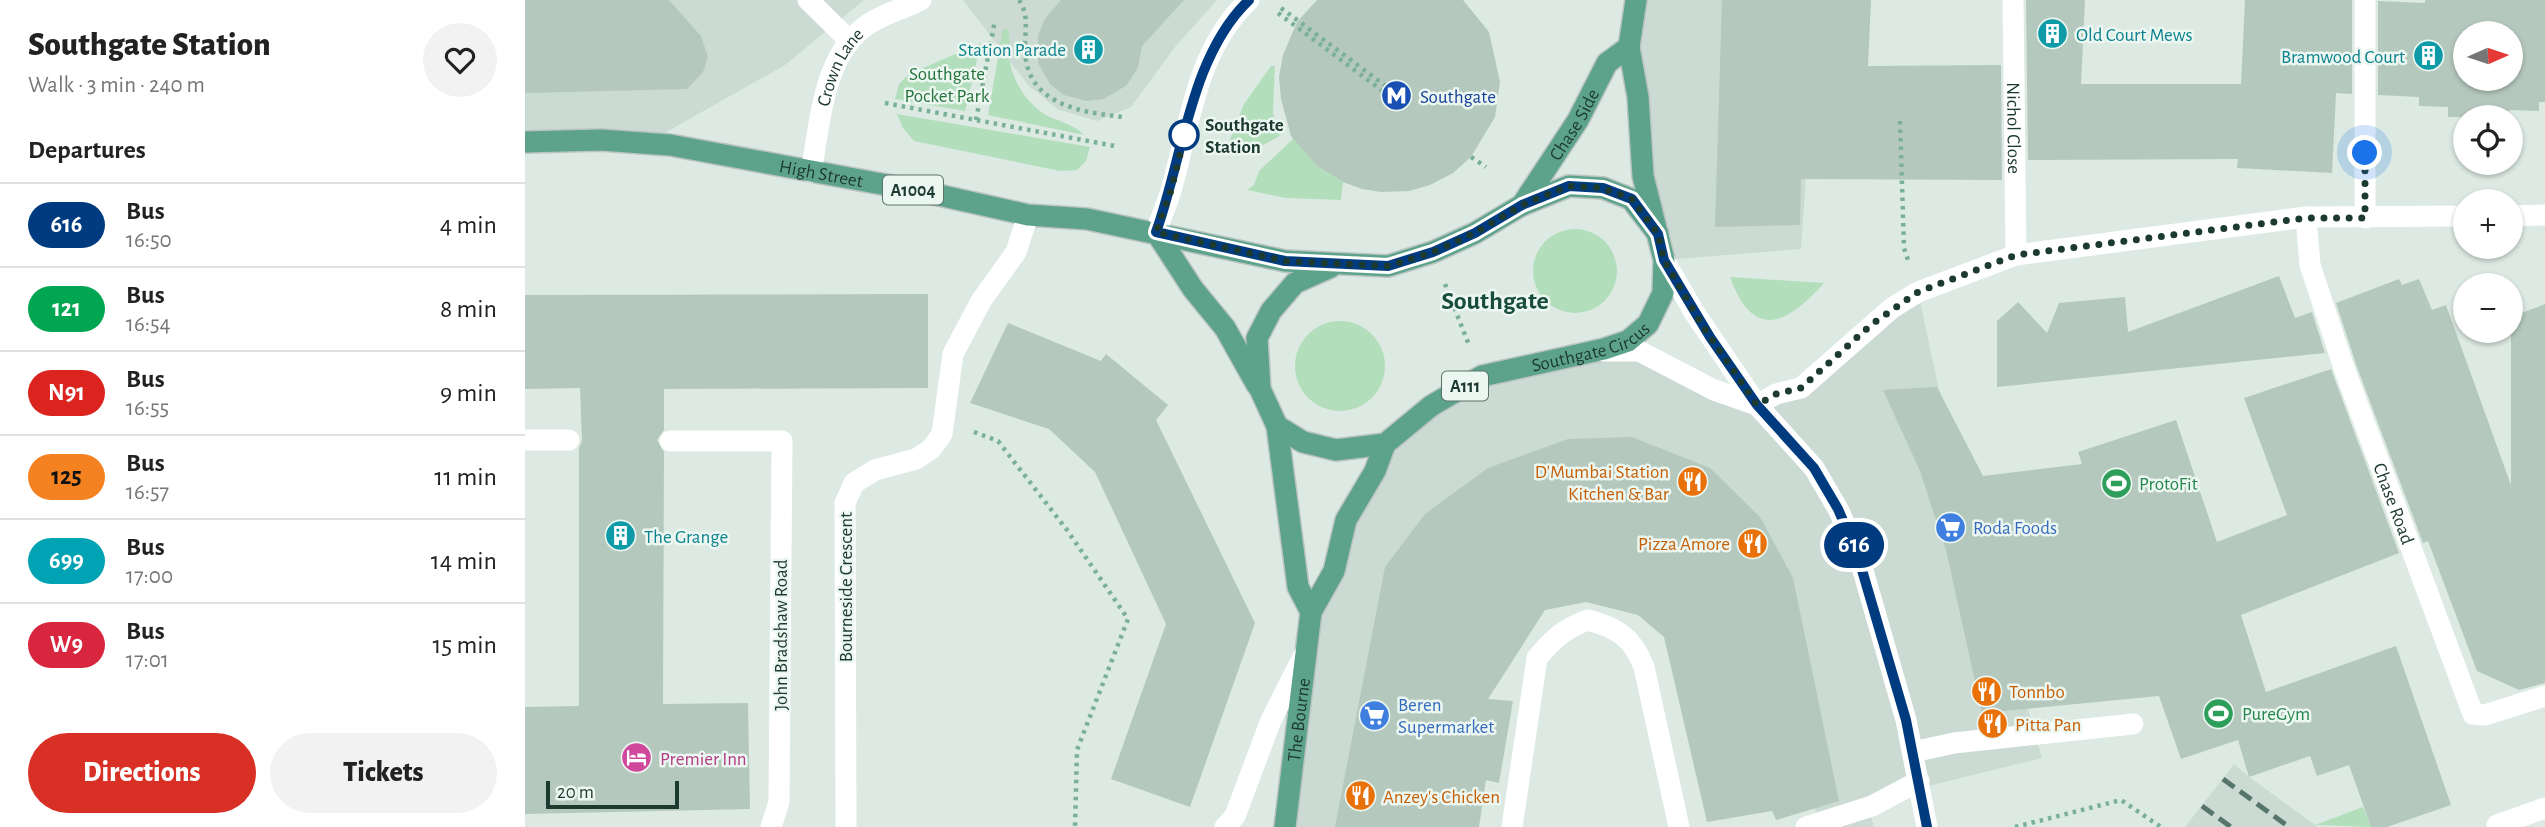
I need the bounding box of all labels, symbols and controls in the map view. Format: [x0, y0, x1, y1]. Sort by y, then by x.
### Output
building icon: Old Court Mews [2036, 17, 2070, 51]
north arrow [2453, 21, 2523, 91]
map controls [2453, 21, 2523, 343]
button: heart [423, 23, 497, 97]
street label: Crown Lane [814, 25, 867, 108]
place label: Old Court Mews [2076, 26, 2193, 45]
text: Southgate Station [28, 29, 271, 62]
building icon: Station Parade [1072, 32, 1106, 66]
building icon: Bramwood Court [2411, 39, 2445, 73]
place label: Station Parade [958, 41, 1066, 60]
place label: Bramwood Court [2281, 48, 2405, 67]
park label: Southgate Pocket Park [905, 65, 990, 106]
text: Walk · 3 min · 240 m [28, 74, 205, 97]
metro station icon: Southgate [1380, 79, 1414, 113]
street label: Nichol Close [2003, 82, 2023, 174]
street label: Chase Side [1546, 86, 1603, 164]
place label: Southgate [1420, 88, 1496, 107]
button: locate [2453, 105, 2523, 175]
place label: Southgate Station [1205, 116, 1284, 157]
marker: Southgate Station [1169, 120, 1199, 150]
your location [2347, 135, 2382, 170]
text: Departures [28, 137, 146, 163]
street label: High Street [778, 157, 864, 191]
road number: A1004 [883, 176, 943, 204]
button: + [2453, 189, 2523, 259]
text: Bus [126, 198, 165, 224]
text: 4 min [440, 212, 497, 238]
text: 616 [51, 213, 82, 237]
text: 16:50 [126, 229, 172, 252]
button: − [2453, 273, 2523, 343]
text: Bus [126, 282, 165, 308]
district label: Southgate [1441, 288, 1549, 314]
text: 8 min [440, 296, 497, 322]
text: 121 [52, 297, 81, 321]
text: 16:54 [126, 313, 171, 336]
street label: Southgate Circus [1530, 319, 1654, 376]
text: Bus [126, 366, 165, 392]
road number: A111 [1442, 372, 1488, 400]
text: 9 min [440, 380, 497, 406]
text: N91 [48, 381, 85, 405]
text: 16:55 [126, 397, 169, 420]
text: Bus [126, 450, 165, 476]
street label: Chase Road [2369, 461, 2417, 547]
place label: D'Mumbai Station Kitchen & Bar [1535, 463, 1669, 504]
text: 11 min [434, 464, 497, 490]
text: 125 [51, 465, 82, 489]
restaurant icon: D'Mumbai Station Kitchen & Bar [1675, 465, 1709, 499]
sports icon: ProtoFit [2099, 466, 2133, 500]
place label: ProtoFit [2139, 475, 2198, 494]
text: 16:57 [126, 481, 169, 504]
supermarket icon: Roda Foods [1933, 510, 1967, 544]
street label: Bourneside Crescent [837, 512, 856, 662]
building icon: The Grange [604, 519, 638, 553]
place label: Roda Foods [1973, 519, 2057, 538]
line badge: 616 [1814, 522, 1894, 568]
restaurant icon: Pizza Amore [1736, 526, 1770, 560]
place label: The Grange [644, 528, 728, 547]
text: 616 [1838, 533, 1870, 557]
text: Bus [126, 534, 165, 560]
place label: Pizza Amore [1638, 535, 1730, 554]
text: 14 min [431, 548, 497, 574]
text: 699 [49, 549, 84, 573]
street label: John Bradshaw Road [772, 559, 791, 711]
text: 17:00 [126, 565, 173, 588]
text: Bus [126, 618, 165, 644]
text: 15 min [432, 632, 497, 658]
text: W9 [50, 633, 83, 657]
text: 17:01 [126, 649, 169, 672]
restaurant icon: Tonnbo [1969, 674, 2003, 708]
street label: The Bourne [1285, 677, 1314, 763]
place label: Tonnbo [2009, 683, 2065, 702]
place label: Beren Supermarket [1398, 696, 1494, 737]
sports icon: PureGym [2202, 696, 2236, 730]
supermarket icon: Beren Supermarket [1358, 698, 1392, 732]
place label: PureGym [2242, 705, 2310, 724]
restaurant icon: Pitta Pan [1975, 707, 2009, 741]
place label: Pitta Pan [2015, 716, 2081, 735]
button: Directions [28, 733, 256, 813]
button: Tickets [270, 733, 497, 813]
hotel icon: Premier Inn [620, 741, 654, 775]
place label: Premier Inn [660, 750, 747, 769]
scale bar [546, 778, 679, 810]
restaurant icon: Anzey's Chicken [1343, 779, 1377, 813]
text: 20 m [557, 783, 594, 802]
place label: Anzey's Chicken [1383, 788, 1500, 807]

